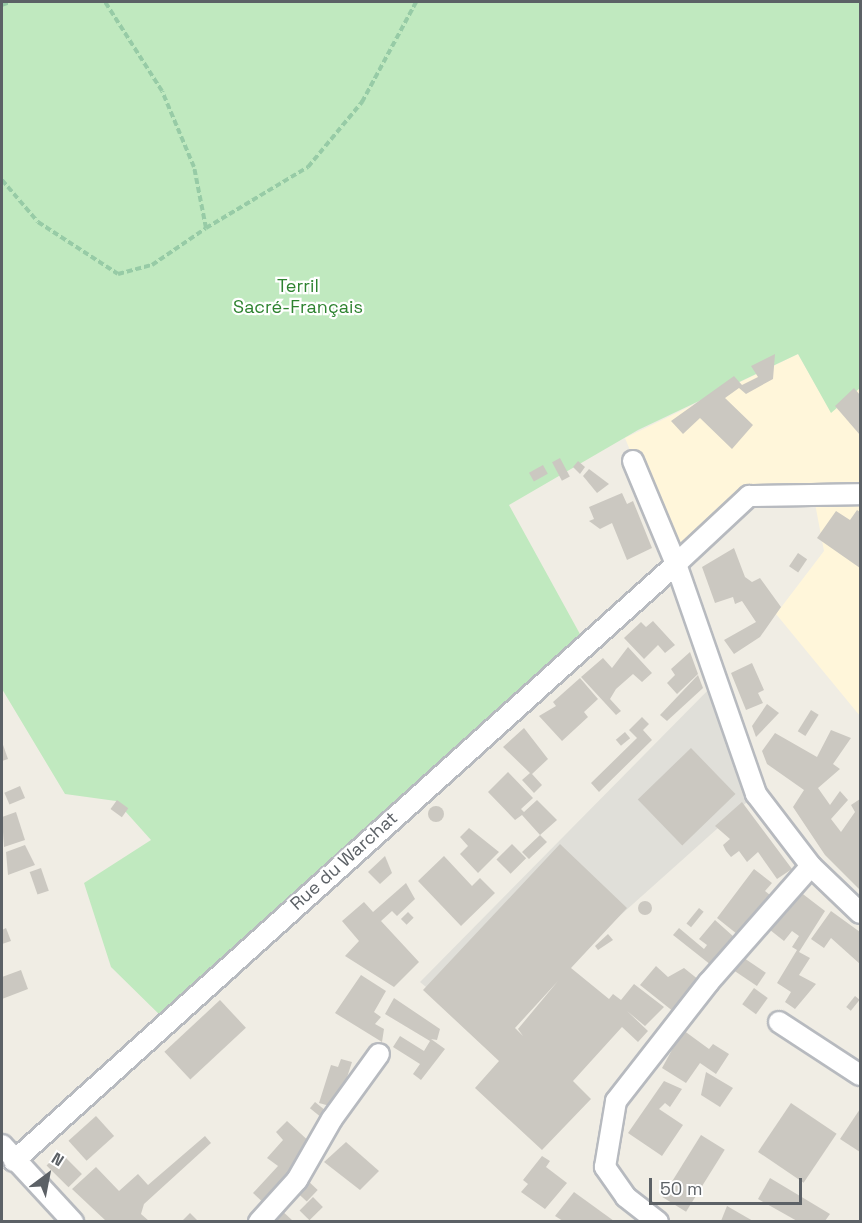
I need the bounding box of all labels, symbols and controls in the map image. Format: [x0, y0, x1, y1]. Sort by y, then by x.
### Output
park label: Terril Sacré-Français [233, 276, 363, 318]
street label: Rue du Warchat [286, 807, 402, 915]
north arrow [18, 1145, 78, 1205]
text: N [48, 1148, 68, 1171]
scale bar [652, 1166, 805, 1204]
text: 50 m [660, 1177, 702, 1200]

